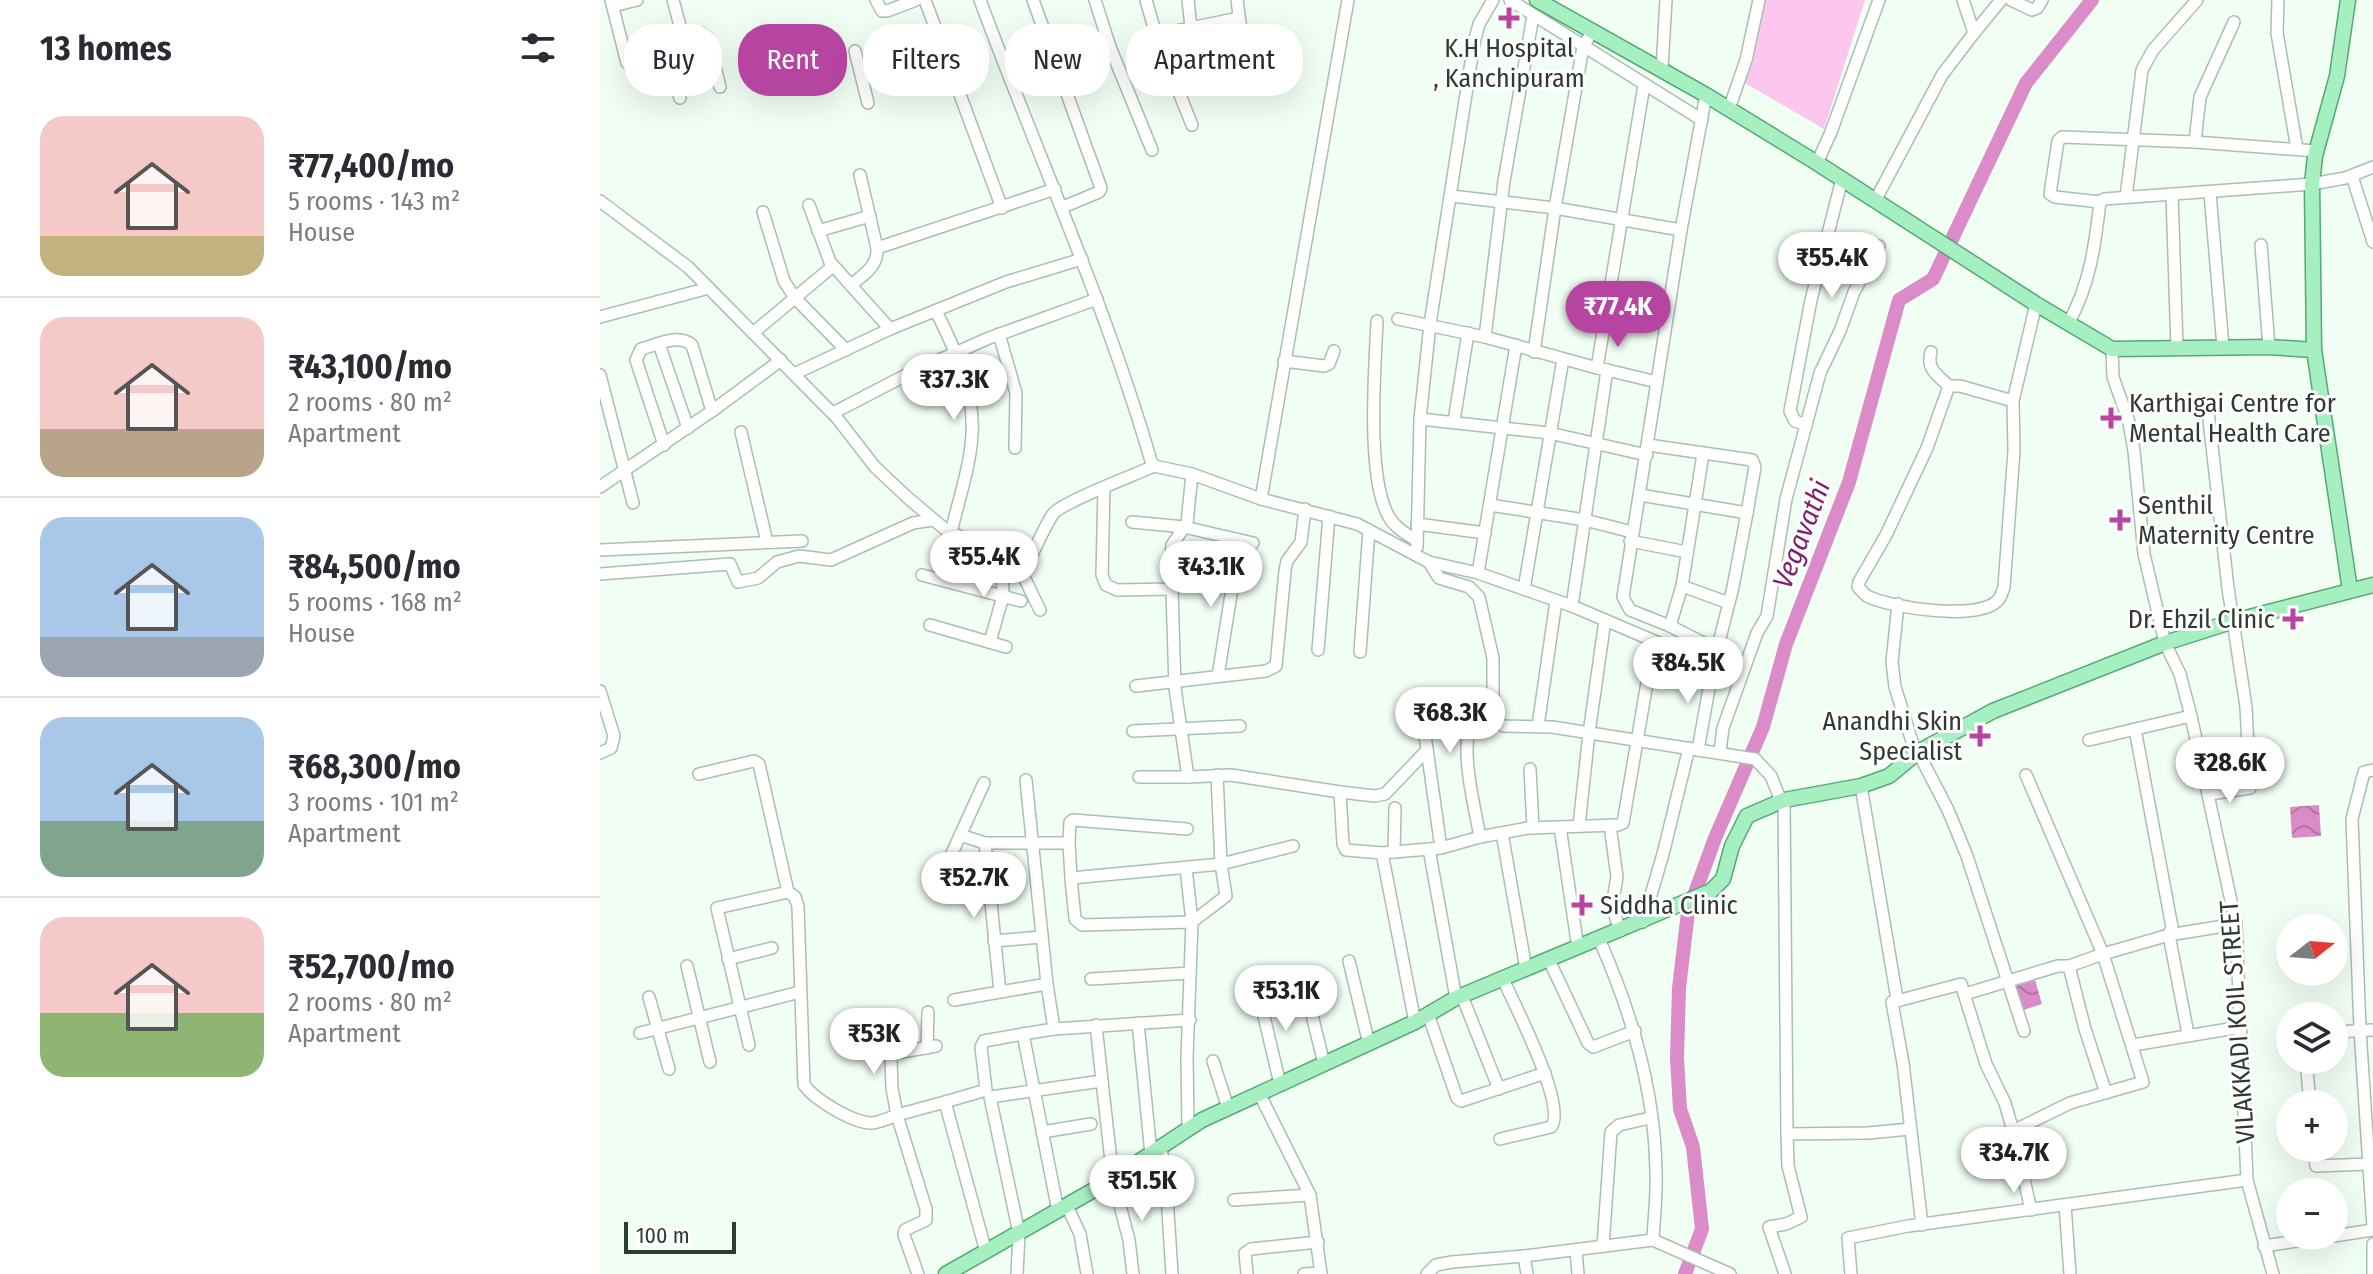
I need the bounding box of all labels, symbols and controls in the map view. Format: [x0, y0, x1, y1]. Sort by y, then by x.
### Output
marker: K.H Hospital , Kanchipuram [1498, 7, 1520, 29]
chip: Buy [624, 24, 722, 96]
chip: Rent [738, 24, 847, 96]
chip: Filters [863, 24, 989, 96]
chip: New [1005, 24, 1110, 96]
chip: Apartment [1126, 24, 1303, 96]
icon: filters [516, 26, 560, 70]
text: 13 homes [40, 28, 172, 69]
place label: K.H Hospital , Kanchipuram [1433, 33, 1585, 94]
text: ₹77,400/mo [288, 145, 454, 186]
icon: home [104, 148, 200, 244]
text: 5 rooms · 143 m² [288, 186, 460, 217]
text: House [288, 217, 355, 248]
pin: ₹55.4K [1767, 232, 1897, 300]
text: ₹55.4K [1796, 242, 1868, 273]
pin: ₹77.4K [1553, 281, 1683, 349]
text: ₹77.4K [1584, 291, 1652, 322]
text: ₹43,100/mo [288, 346, 452, 387]
icon: home [104, 349, 200, 445]
pin: ₹37.3K [889, 354, 1019, 422]
text: ₹37.3K [919, 364, 989, 395]
text: 2 rooms · 80 m² [288, 387, 452, 418]
place label: Karthigai Centre for Mental Health Care [2129, 388, 2336, 449]
marker: Karthigai Centre for Mental Health Care [2100, 407, 2122, 429]
text: Apartment [288, 418, 401, 449]
water label: Vegavathi [1766, 475, 1837, 593]
place label: Senthil Maternity Centre [2138, 490, 2315, 551]
marker: Senthil Maternity Centre [2109, 509, 2131, 531]
pin: ₹55.4K [919, 531, 1049, 599]
text: ₹55.4K [948, 541, 1020, 572]
pin: ₹43.1K [1146, 541, 1276, 609]
text: ₹84,500/mo [288, 546, 461, 587]
icon: home [104, 549, 200, 645]
text: ₹43.1K [1177, 551, 1245, 582]
text: 5 rooms · 168 m² [288, 587, 462, 618]
place label: Dr. Ehzil Clinic [2128, 604, 2275, 635]
marker: Dr. Ehzil Clinic [2282, 608, 2304, 630]
text: House [288, 618, 355, 649]
pin: ₹84.5K [1623, 637, 1753, 705]
text: ₹84.5K [1651, 647, 1725, 678]
pin: ₹68.3K [1385, 687, 1515, 755]
text: ₹68.3K [1413, 697, 1487, 728]
place label: Anandhi Skin Specialist [1823, 706, 1962, 767]
marker: Anandhi Skin Specialist [1969, 725, 1991, 747]
pin: ₹28.6K [2165, 737, 2295, 805]
text: ₹68,300/mo [288, 746, 461, 787]
text: ₹28.6K [2194, 747, 2266, 778]
icon: home [104, 749, 200, 845]
text: 3 rooms · 101 m² [288, 787, 459, 818]
text: Apartment [288, 818, 401, 849]
pin: ₹52.7K [909, 852, 1039, 920]
text: ₹52.7K [939, 862, 1009, 893]
place label: Siddha Clinic [1600, 890, 1738, 921]
marker: Siddha Clinic [1571, 894, 1593, 916]
street label: VILAKKADI KOIL STREET [2214, 899, 2261, 1145]
north arrow [2276, 914, 2348, 986]
map controls [2276, 914, 2348, 1250]
text: ₹52,700/mo [288, 946, 455, 987]
icon: home [104, 949, 200, 1045]
pin: ₹53.1K [1221, 965, 1351, 1033]
text: ₹53.1K [1252, 975, 1320, 1006]
text: 2 rooms · 80 m² [288, 987, 452, 1018]
button: layers [2276, 1002, 2348, 1074]
pin: ₹53K [827, 1008, 921, 1076]
text: Apartment [288, 1018, 401, 1049]
text: ₹53K [848, 1018, 900, 1049]
button: + [2276, 1090, 2348, 1162]
pin: ₹34.7K [1949, 1127, 2079, 1195]
text: ₹34.7K [1979, 1137, 2049, 1168]
pin: ₹51.5K [1077, 1155, 1207, 1223]
text: ₹51.5K [1107, 1165, 1177, 1196]
button: − [2276, 1178, 2348, 1250]
scale bar [624, 1218, 736, 1254]
text: 100 m [636, 1222, 690, 1249]

